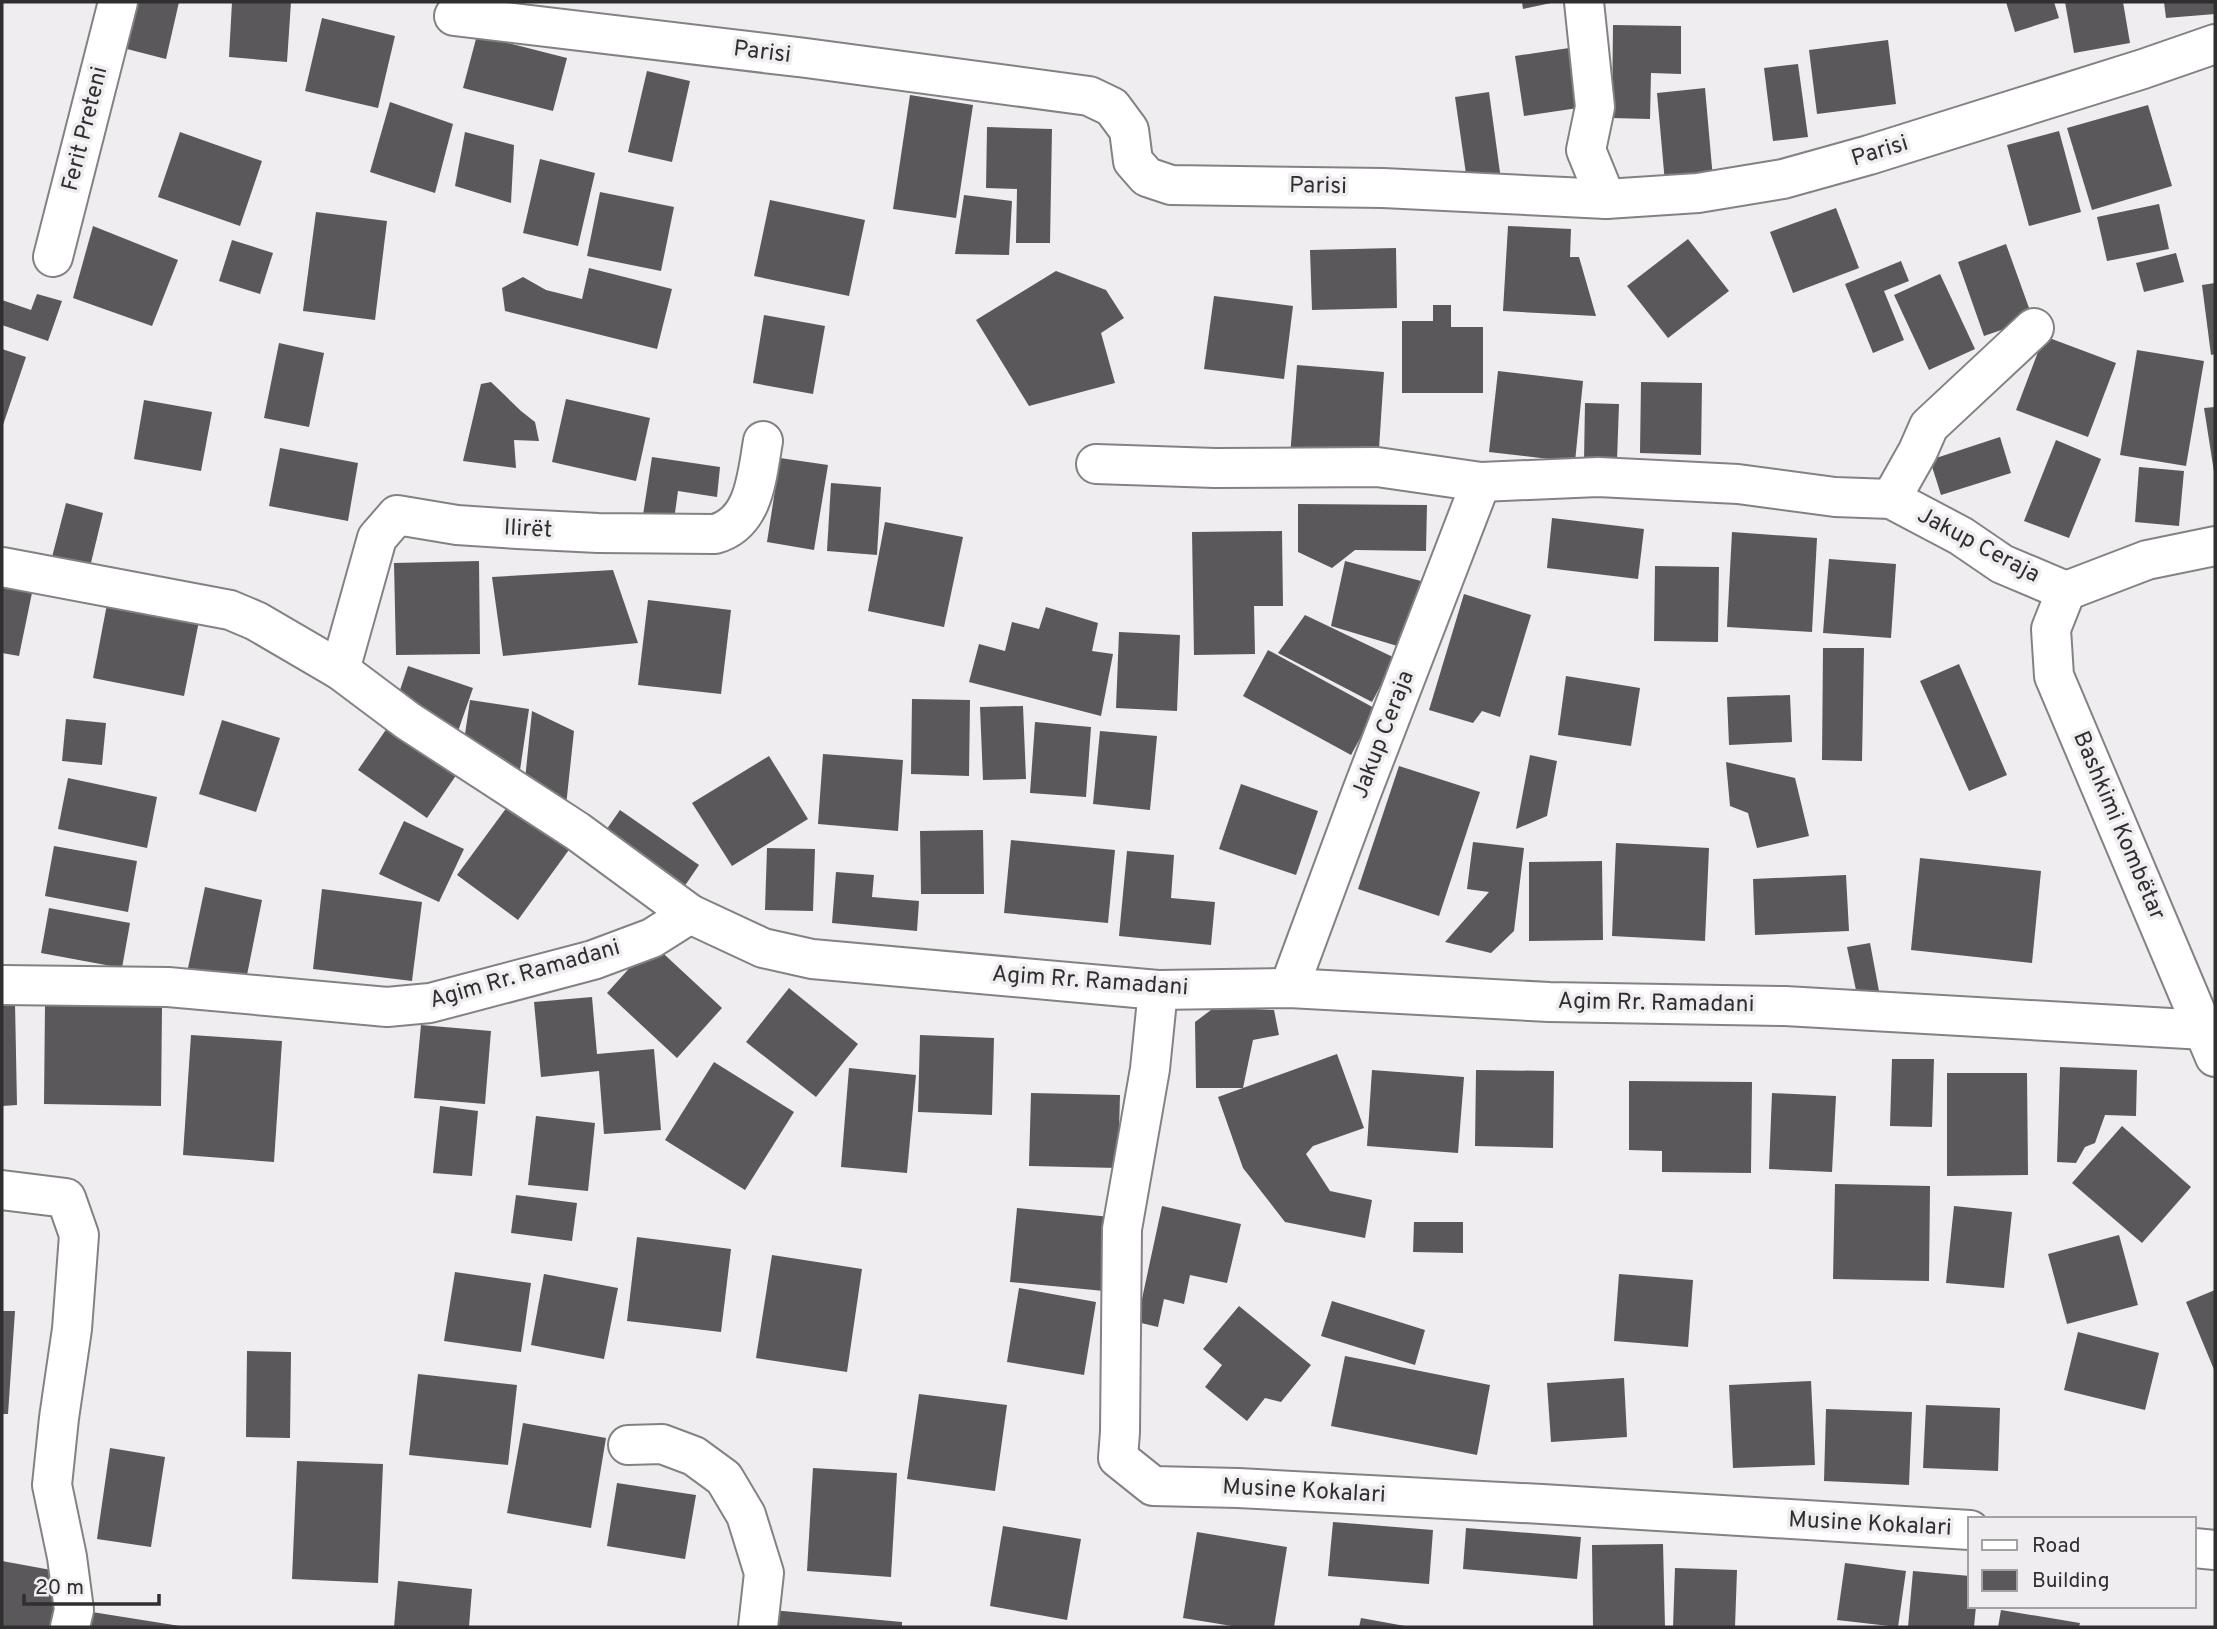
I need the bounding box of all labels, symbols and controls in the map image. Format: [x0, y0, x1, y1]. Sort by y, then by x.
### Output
street label: Parisi [732, 35, 792, 71]
street label: Ferit Preteni [57, 64, 115, 194]
street label: Parisi [1848, 130, 1912, 174]
street label: Parisi [1289, 172, 1347, 202]
street label: Jakup Ceraja [1912, 502, 2044, 590]
street label: Ilirët [503, 514, 553, 546]
street label: Jakup Ceraja [1346, 667, 1422, 803]
street label: Bashkimi Kombëtar [2065, 727, 2171, 925]
street label: Agim Rr. Ramadani [426, 934, 624, 1016]
street label: Agim Rr. Ramadani [991, 961, 1189, 1003]
street label: Agim Rr. Ramadani [1557, 988, 1755, 1020]
street label: Musine Kokalari [1222, 1473, 1386, 1511]
street label: Musine Kokalari [1788, 1506, 1952, 1544]
legend [1968, 1517, 2196, 1608]
text: Road [2032, 1533, 2081, 1560]
scale bar [24, 1562, 159, 1606]
text: Building [2032, 1568, 2110, 1595]
text: 20 m [35, 1575, 84, 1602]

